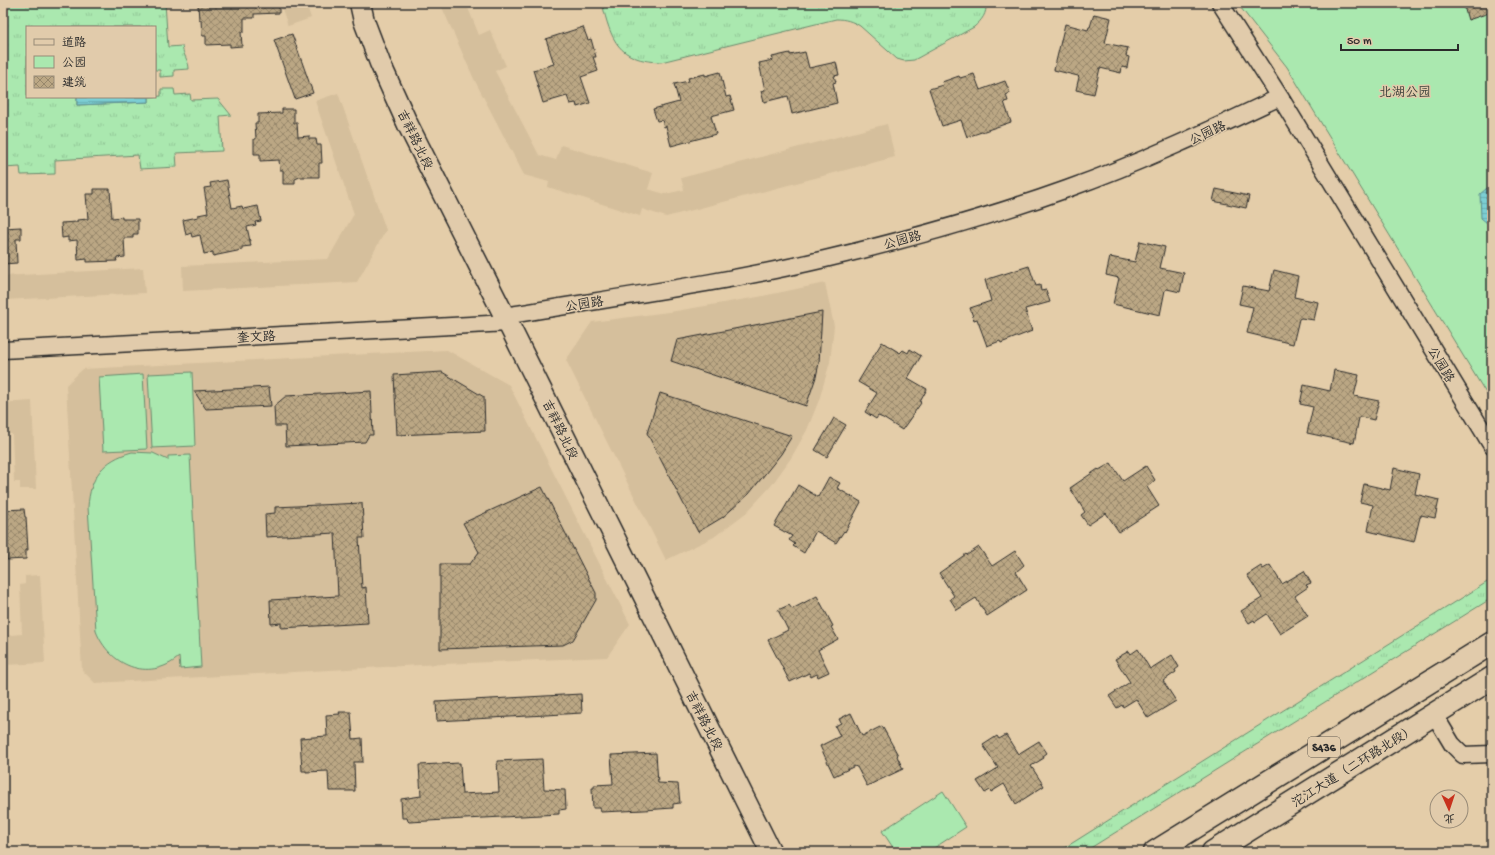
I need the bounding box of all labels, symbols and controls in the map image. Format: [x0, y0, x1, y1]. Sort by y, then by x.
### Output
legend [26, 26, 156, 98]
scale bar [1341, 26, 1458, 52]
text: 50 m [1347, 35, 1372, 49]
text: 道路 [62, 36, 86, 51]
text: 公园 [62, 56, 86, 71]
text: 建筑 [62, 76, 86, 91]
park label: 北湖公园 [1379, 85, 1431, 101]
street label: 吉祥路北段 [393, 107, 436, 173]
street label: 公园路 [1187, 118, 1229, 149]
street label: 公园路 [882, 228, 923, 254]
street label: 公园路 [564, 294, 605, 316]
street label: 奎文路 [236, 329, 276, 347]
street label: 公园路 [1423, 344, 1457, 386]
street label: 吉祥路北段 [538, 397, 581, 463]
street label: 吉祥路北段 [681, 688, 725, 754]
street label: 沱江大道（二环路北段） [1289, 722, 1419, 811]
road number: S436 [1308, 737, 1340, 757]
north arrow [1429, 789, 1469, 829]
text: 北 [1444, 811, 1455, 823]

